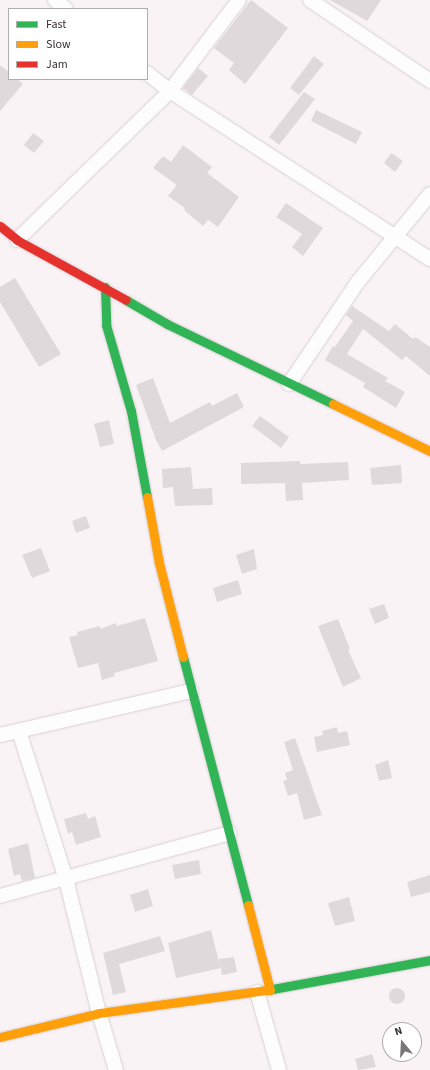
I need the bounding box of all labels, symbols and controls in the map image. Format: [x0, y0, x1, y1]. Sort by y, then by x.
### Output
legend [8, 8, 148, 80]
text: Fast [46, 16, 66, 33]
text: Slow [46, 36, 71, 53]
text: Jam [46, 56, 68, 73]
north arrow [382, 1022, 422, 1062]
text: N [393, 1023, 404, 1039]

